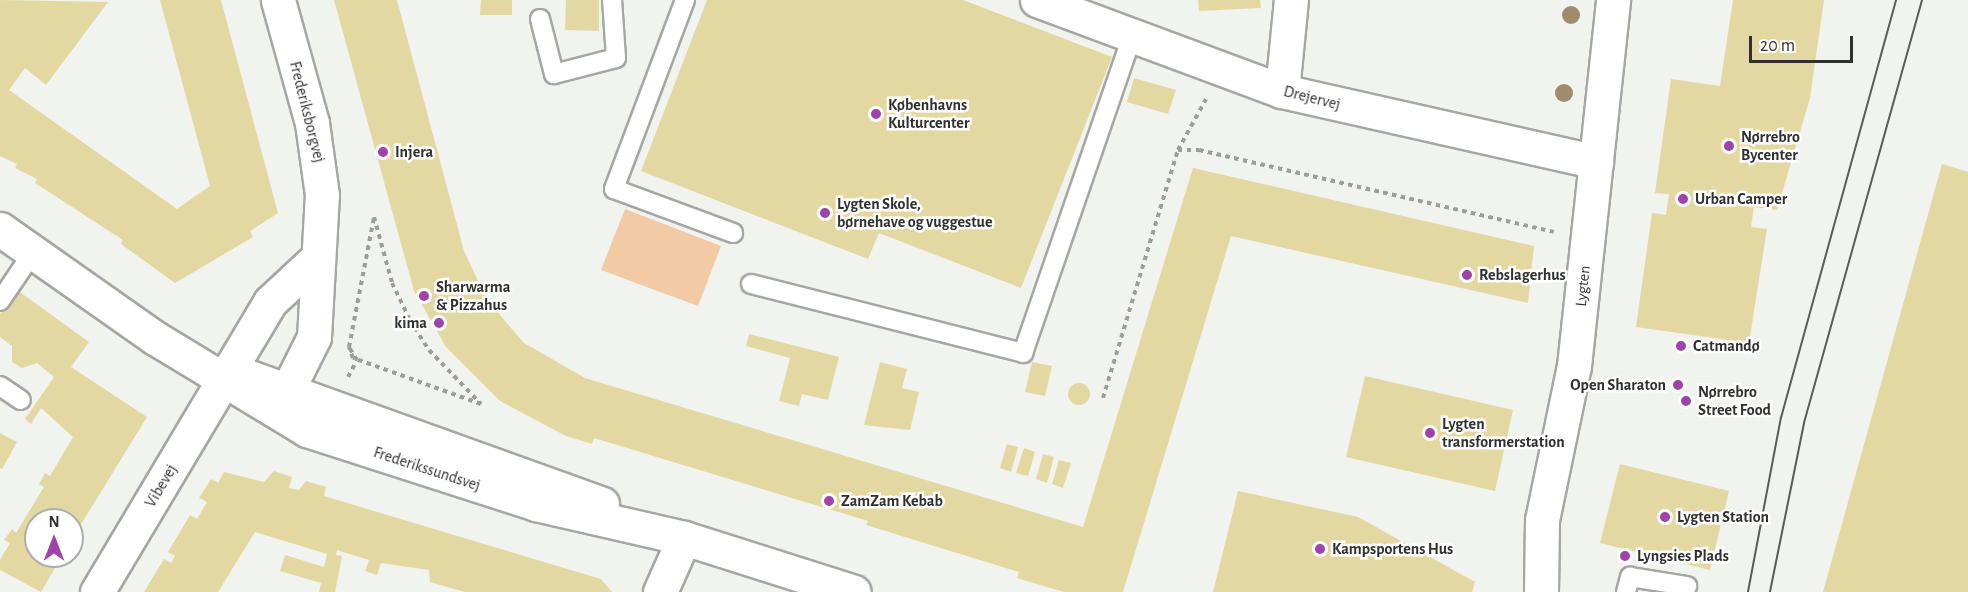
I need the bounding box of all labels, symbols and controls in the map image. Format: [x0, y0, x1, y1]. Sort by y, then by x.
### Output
scale bar [1752, 24, 1856, 62]
text: 20 m [1760, 37, 1795, 55]
street label: Frederiksborgvej [285, 59, 329, 165]
street label: Drejervej [1282, 82, 1342, 114]
place label: Københavns Kulturcenter [888, 95, 969, 133]
marker: Københavns Kulturcenter [869, 107, 883, 121]
place label: Nørrebro Bycenter [1741, 127, 1800, 165]
marker: Nørrebro Bycenter [1722, 139, 1736, 153]
place label: Injera [395, 142, 433, 162]
marker: Injera [376, 145, 390, 159]
place label: Urban Camper [1695, 189, 1787, 209]
marker: Urban Camper [1676, 192, 1690, 206]
place label: Lygten Skole, børnehave og vuggestue [837, 194, 992, 232]
marker: Lygten Skole, børnehave og vuggestue [818, 206, 832, 220]
place label: Rebslagerhus [1479, 265, 1566, 285]
street label: Lygten [1571, 265, 1595, 307]
marker: Rebslagerhus [1460, 268, 1474, 282]
place label: Sharwarma & Pizzahus [436, 277, 510, 315]
marker: Sharwarma & Pizzahus [417, 289, 431, 303]
place label: kima [394, 313, 427, 333]
marker: kima [432, 316, 446, 330]
place label: Catmandø [1693, 336, 1760, 356]
marker: Catmandø [1674, 339, 1688, 353]
place label: Open Sharaton [1570, 375, 1666, 395]
marker: Open Sharaton [1671, 378, 1685, 392]
place label: Nørrebro Street Food [1698, 382, 1771, 420]
marker: Nørrebro Street Food [1679, 394, 1693, 408]
place label: Lygten transformerstation [1442, 414, 1565, 452]
marker: Lygten transformerstation [1423, 426, 1437, 440]
street label: Frederikssundsvej [371, 443, 483, 495]
street label: Vibevej [141, 461, 181, 511]
place label: ZamZam Kebab [841, 491, 943, 511]
marker: ZamZam Kebab [822, 494, 836, 508]
place label: Lygten Station [1677, 507, 1769, 527]
north arrow [24, 508, 84, 568]
marker: Lygten Station [1658, 510, 1672, 524]
text: N [48, 514, 60, 530]
place label: Kampsportens Hus [1332, 539, 1453, 559]
marker: Kampsportens Hus [1313, 542, 1327, 556]
place label: Lyngsies Plads [1637, 546, 1729, 566]
marker: Lyngsies Plads [1618, 549, 1632, 563]

